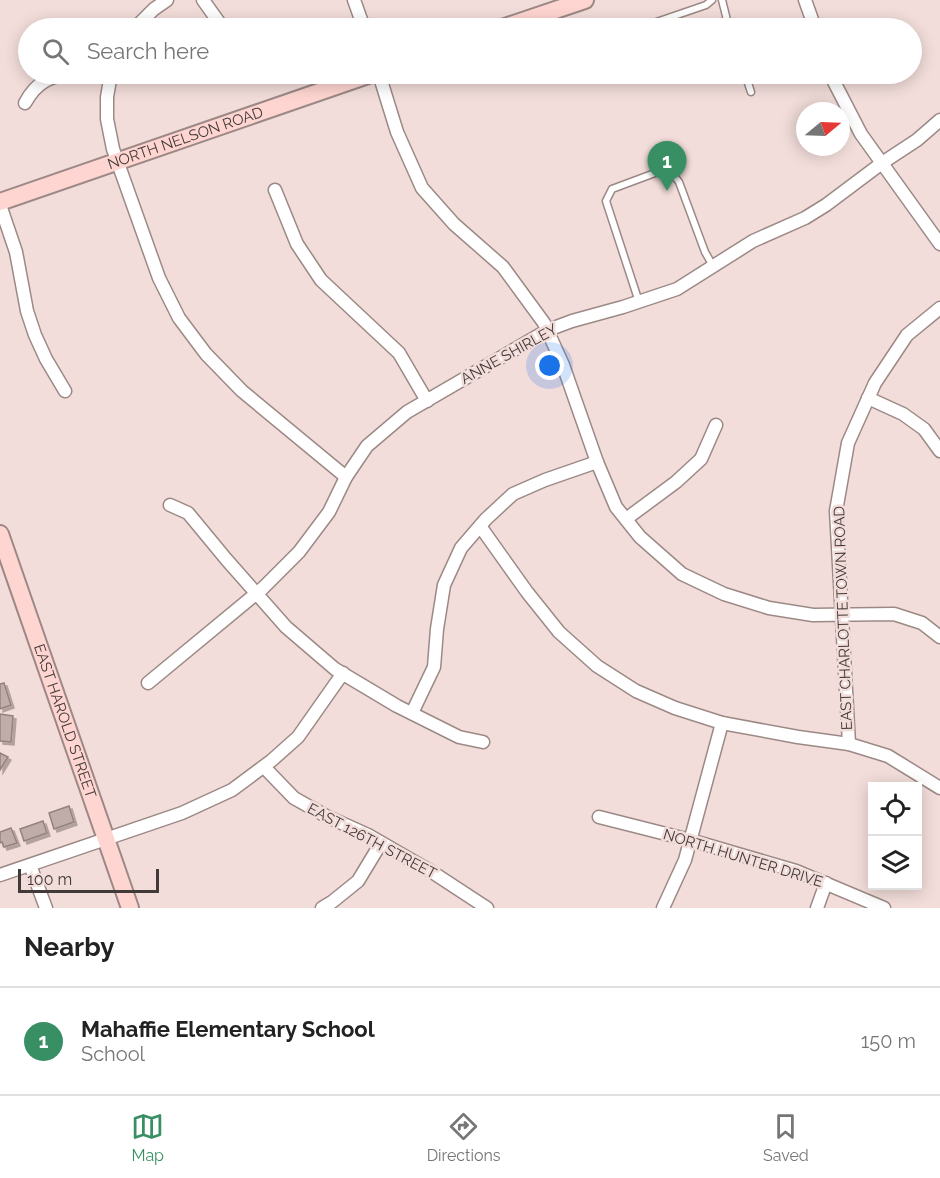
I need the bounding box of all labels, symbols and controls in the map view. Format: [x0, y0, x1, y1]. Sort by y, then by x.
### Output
search box [18, 18, 922, 84]
icon: search [39, 35, 72, 68]
text: Search here [87, 38, 209, 64]
north arrow [796, 102, 850, 156]
street label: NORTH NELSON ROAD [105, 103, 266, 173]
pin: 1 [648, 142, 686, 191]
street label: ANNE SHIRLEY [458, 320, 561, 388]
your location [535, 351, 564, 380]
street label: EAST CHARLOTTE TOWN ROAD [830, 505, 856, 730]
street label: EAST HAROLD STREET [30, 642, 100, 800]
map controls [868, 782, 922, 890]
button: locate [868, 782, 922, 836]
street label: EAST 126TH STREET [304, 799, 440, 883]
street label: NORTH HUNTER DRIVE [661, 825, 825, 891]
button: layers [868, 836, 922, 890]
scale bar [18, 866, 159, 894]
text: 100 m [27, 870, 72, 889]
text: Nearby [24, 932, 114, 962]
text: Mahaffie Elementary School [81, 1016, 375, 1042]
text: 1 [39, 1029, 48, 1053]
text: 150 m [861, 1029, 916, 1053]
text: School [81, 1042, 145, 1066]
tab: Map [131, 1110, 164, 1165]
tab: Directions [427, 1110, 501, 1165]
tab: Saved [763, 1110, 809, 1165]

